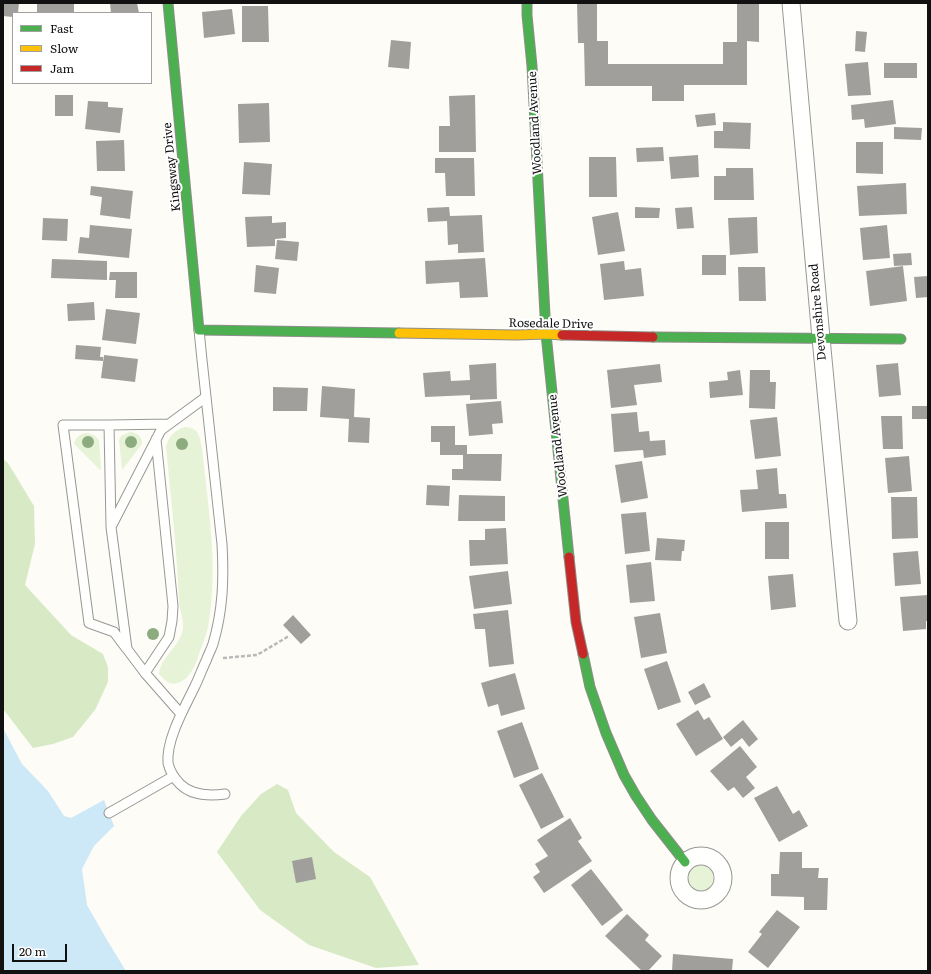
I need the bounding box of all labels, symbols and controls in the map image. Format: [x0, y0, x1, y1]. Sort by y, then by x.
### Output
legend [12, 12, 152, 84]
text: Fast [50, 19, 73, 37]
text: Slow [50, 39, 78, 57]
text: Jam [50, 59, 74, 77]
street label: Woodland Avenue [525, 71, 545, 175]
street label: Kingsway Drive [160, 122, 184, 212]
street label: Devonshire Road [807, 263, 829, 361]
street label: Rosedale Drive [509, 316, 593, 332]
street label: Woodland Avenue [545, 394, 571, 498]
scale bar [14, 936, 69, 962]
text: 20 m [19, 942, 46, 960]

